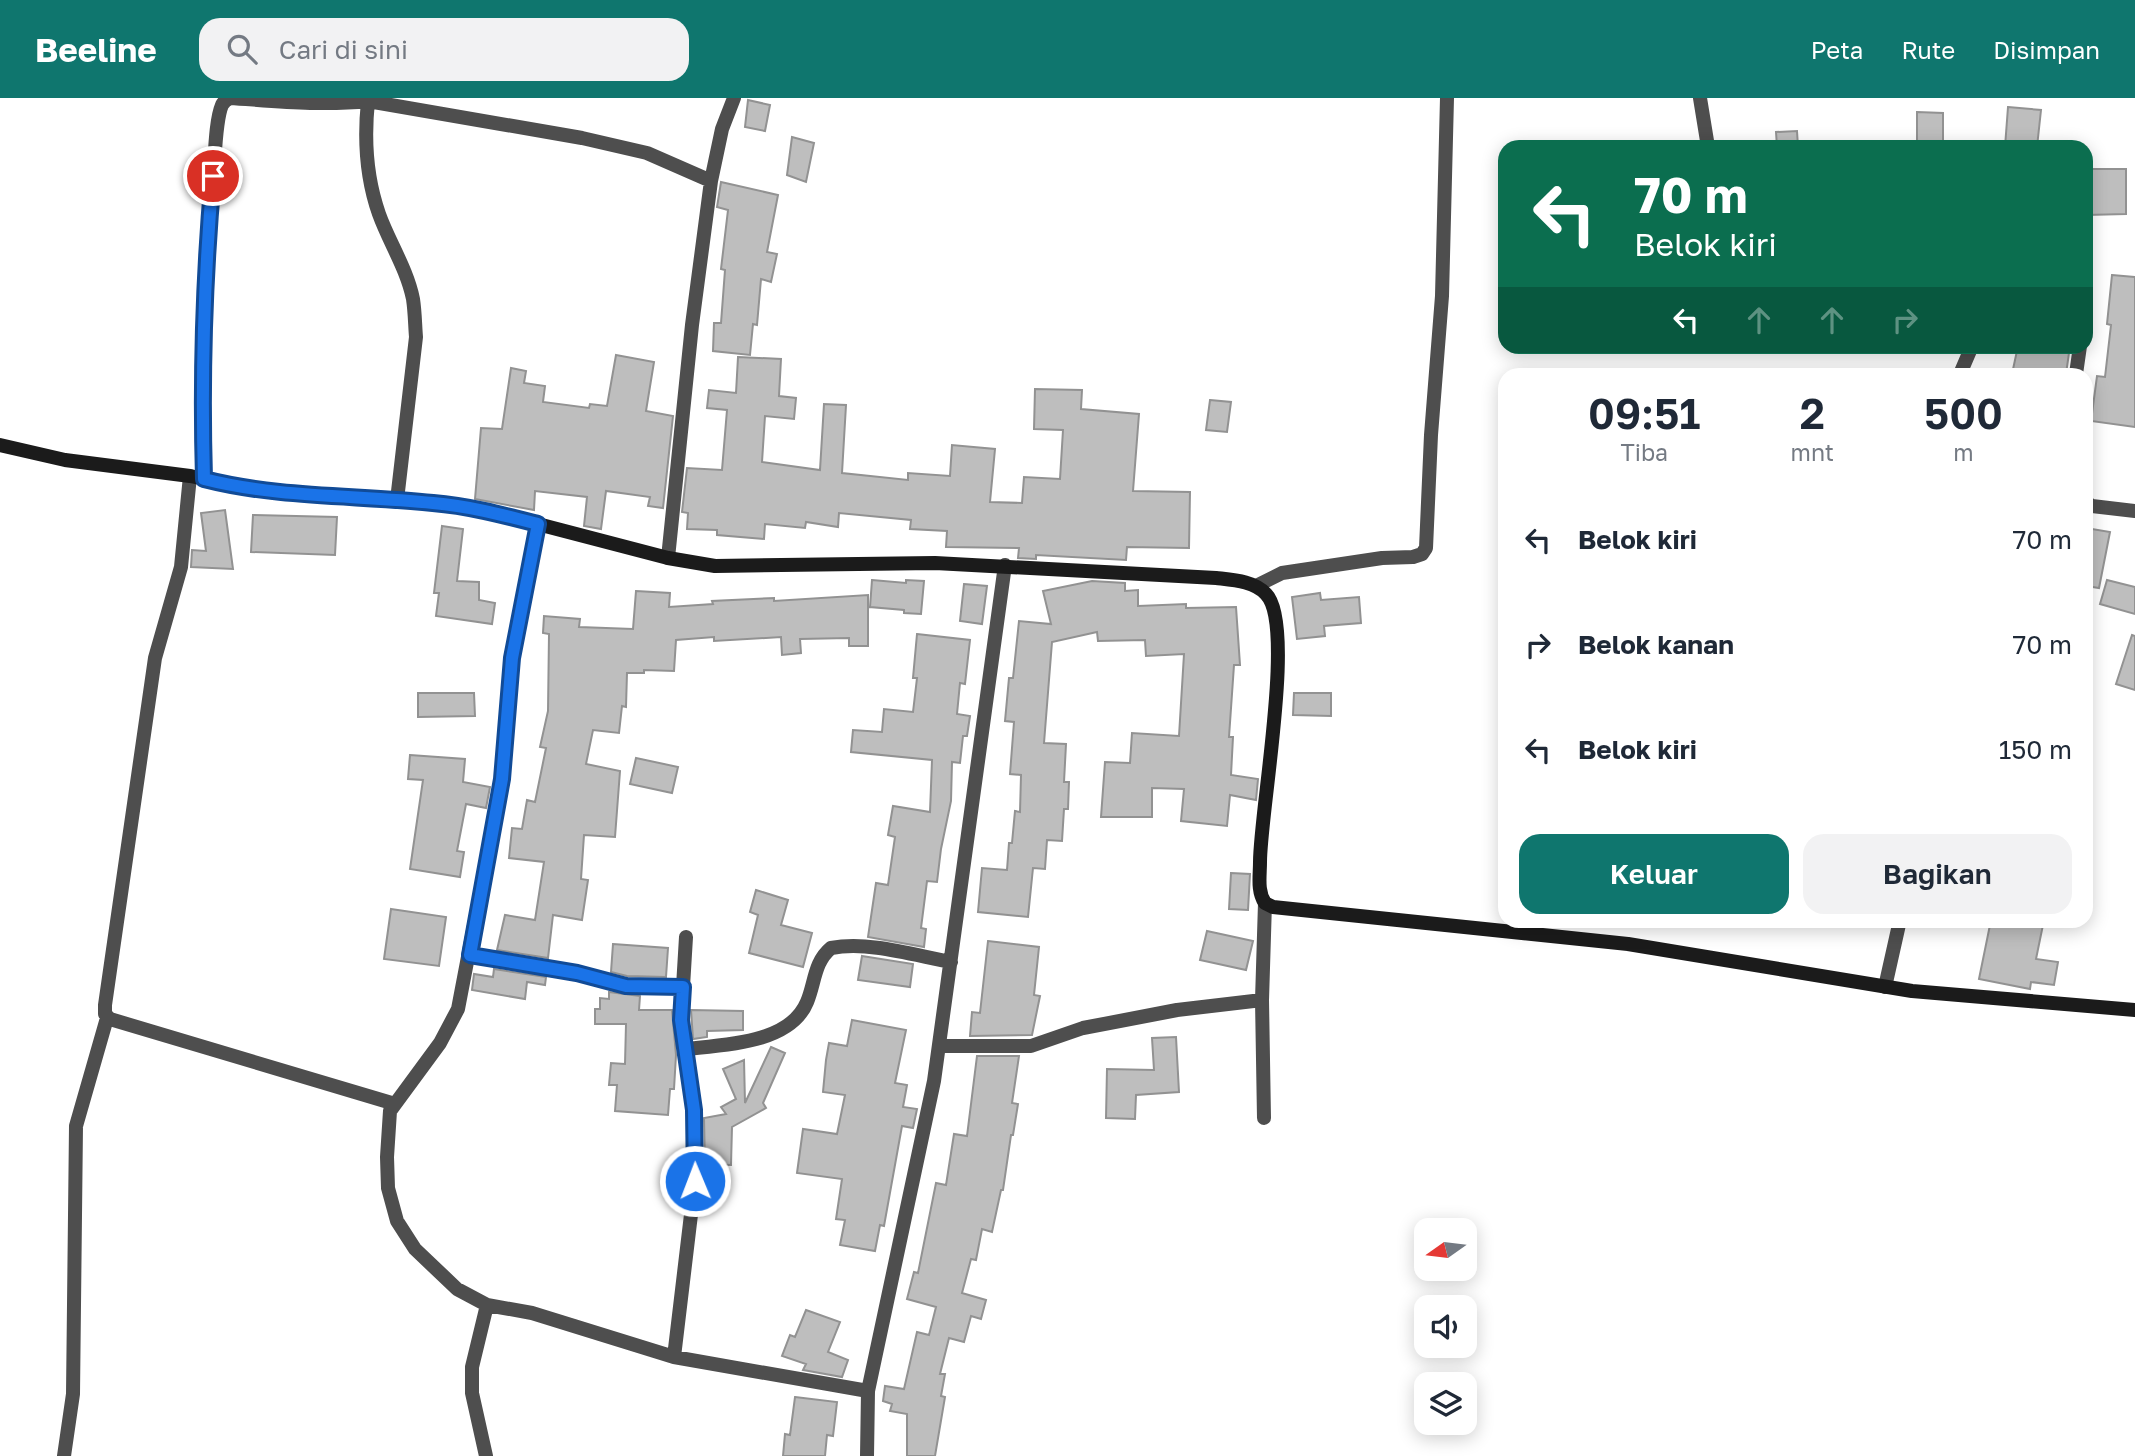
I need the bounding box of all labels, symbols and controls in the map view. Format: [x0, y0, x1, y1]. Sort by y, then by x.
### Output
search box [199, 18, 689, 81]
text: Beeline [35, 30, 157, 69]
icon: search [223, 30, 261, 68]
text: Cari di sini [279, 34, 408, 65]
text: Peta [1811, 35, 1863, 64]
text: Rute [1901, 35, 1955, 64]
text: Disimpan [1993, 35, 2100, 64]
pin [183, 146, 243, 206]
icon: arrive [194, 157, 232, 195]
text: 70 m [1634, 165, 1748, 224]
icon: left [1519, 168, 1610, 259]
text: Belok kiri [1634, 225, 1777, 263]
icon: left [1667, 301, 1705, 339]
icon: ahead [1740, 301, 1778, 339]
icon: ahead [1813, 301, 1851, 339]
icon: right [1886, 301, 1924, 339]
text: 09:51 [1588, 388, 1700, 438]
text: 2 [1800, 388, 1825, 438]
text: 500 [1924, 388, 2003, 438]
text: Tiba [1620, 438, 1668, 466]
text: mnt [1791, 438, 1834, 466]
text: m [1953, 438, 1974, 466]
icon: left [1519, 521, 1557, 559]
text: Belok kiri [1578, 524, 1697, 555]
text: 70 m [2013, 524, 2072, 555]
icon: right [1519, 626, 1557, 664]
text: Belok kanan [1578, 629, 1734, 660]
text: 70 m [2013, 629, 2072, 660]
icon: left [1519, 731, 1557, 769]
text: Belok kiri [1578, 734, 1697, 765]
text: 150 m [1999, 734, 2072, 765]
button: Keluar [1519, 834, 1789, 914]
button: Bagikan [1803, 834, 2072, 914]
position arrow [658, 1144, 732, 1218]
north arrow [1414, 1218, 1477, 1281]
map controls [1414, 1218, 1477, 1435]
button: sound [1414, 1295, 1477, 1358]
button: layers [1414, 1372, 1477, 1435]

